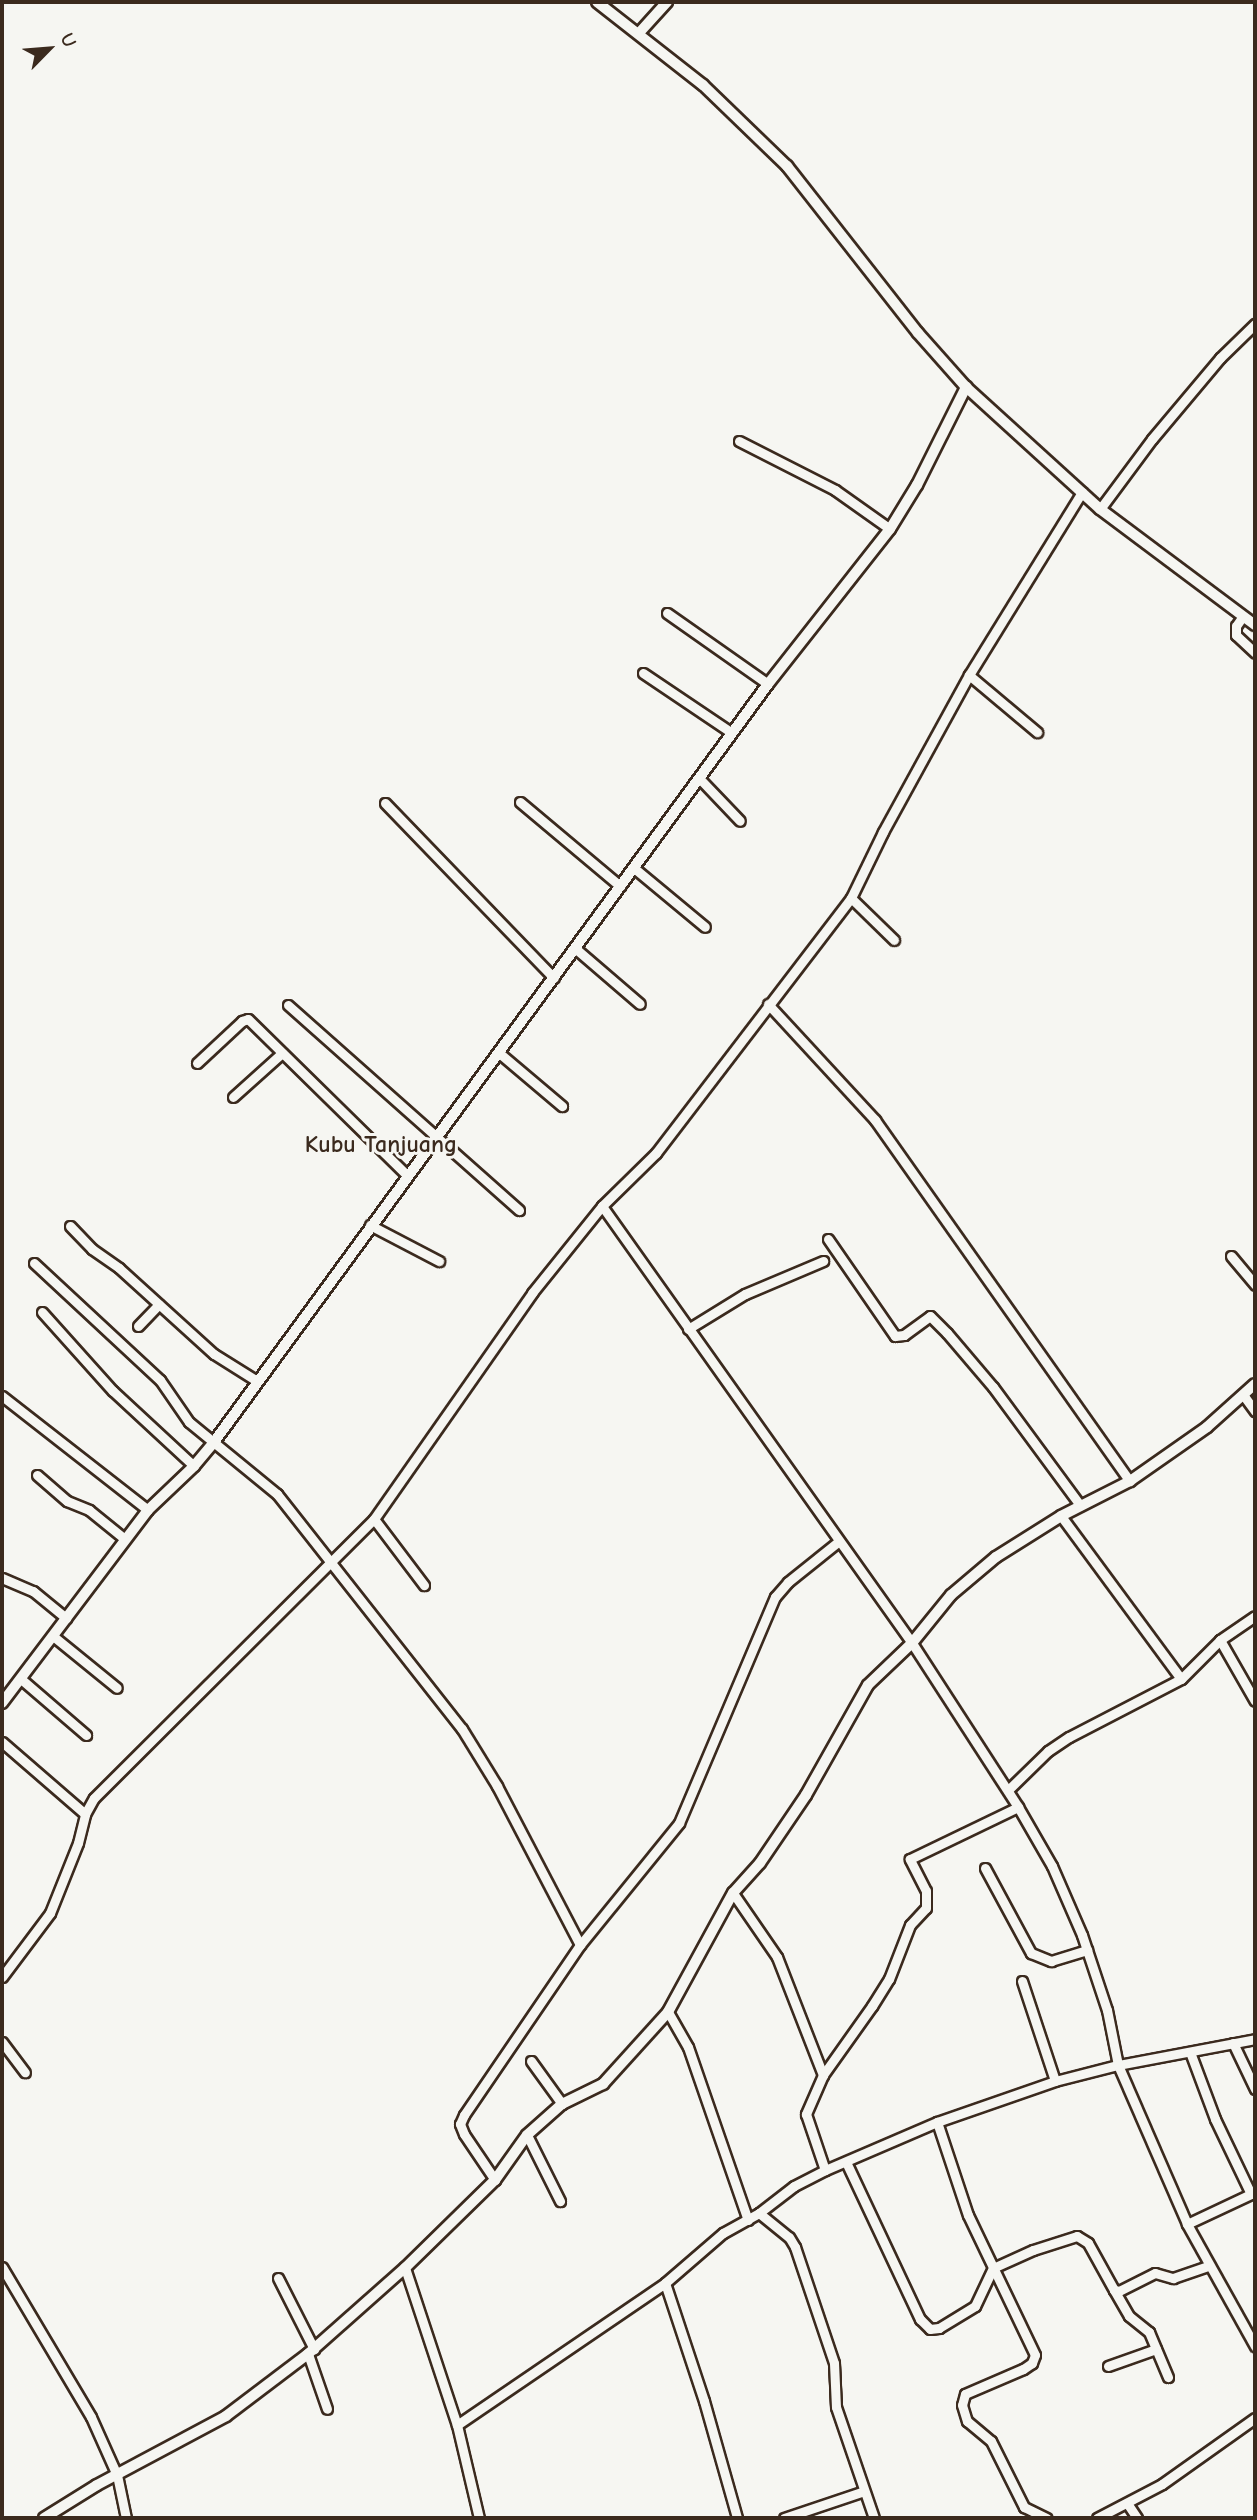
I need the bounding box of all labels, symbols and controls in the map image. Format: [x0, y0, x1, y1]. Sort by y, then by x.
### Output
north arrow [14, 14, 84, 84]
text: U [55, 30, 81, 51]
district label: Kubu Tanjuang [305, 1131, 457, 1159]

